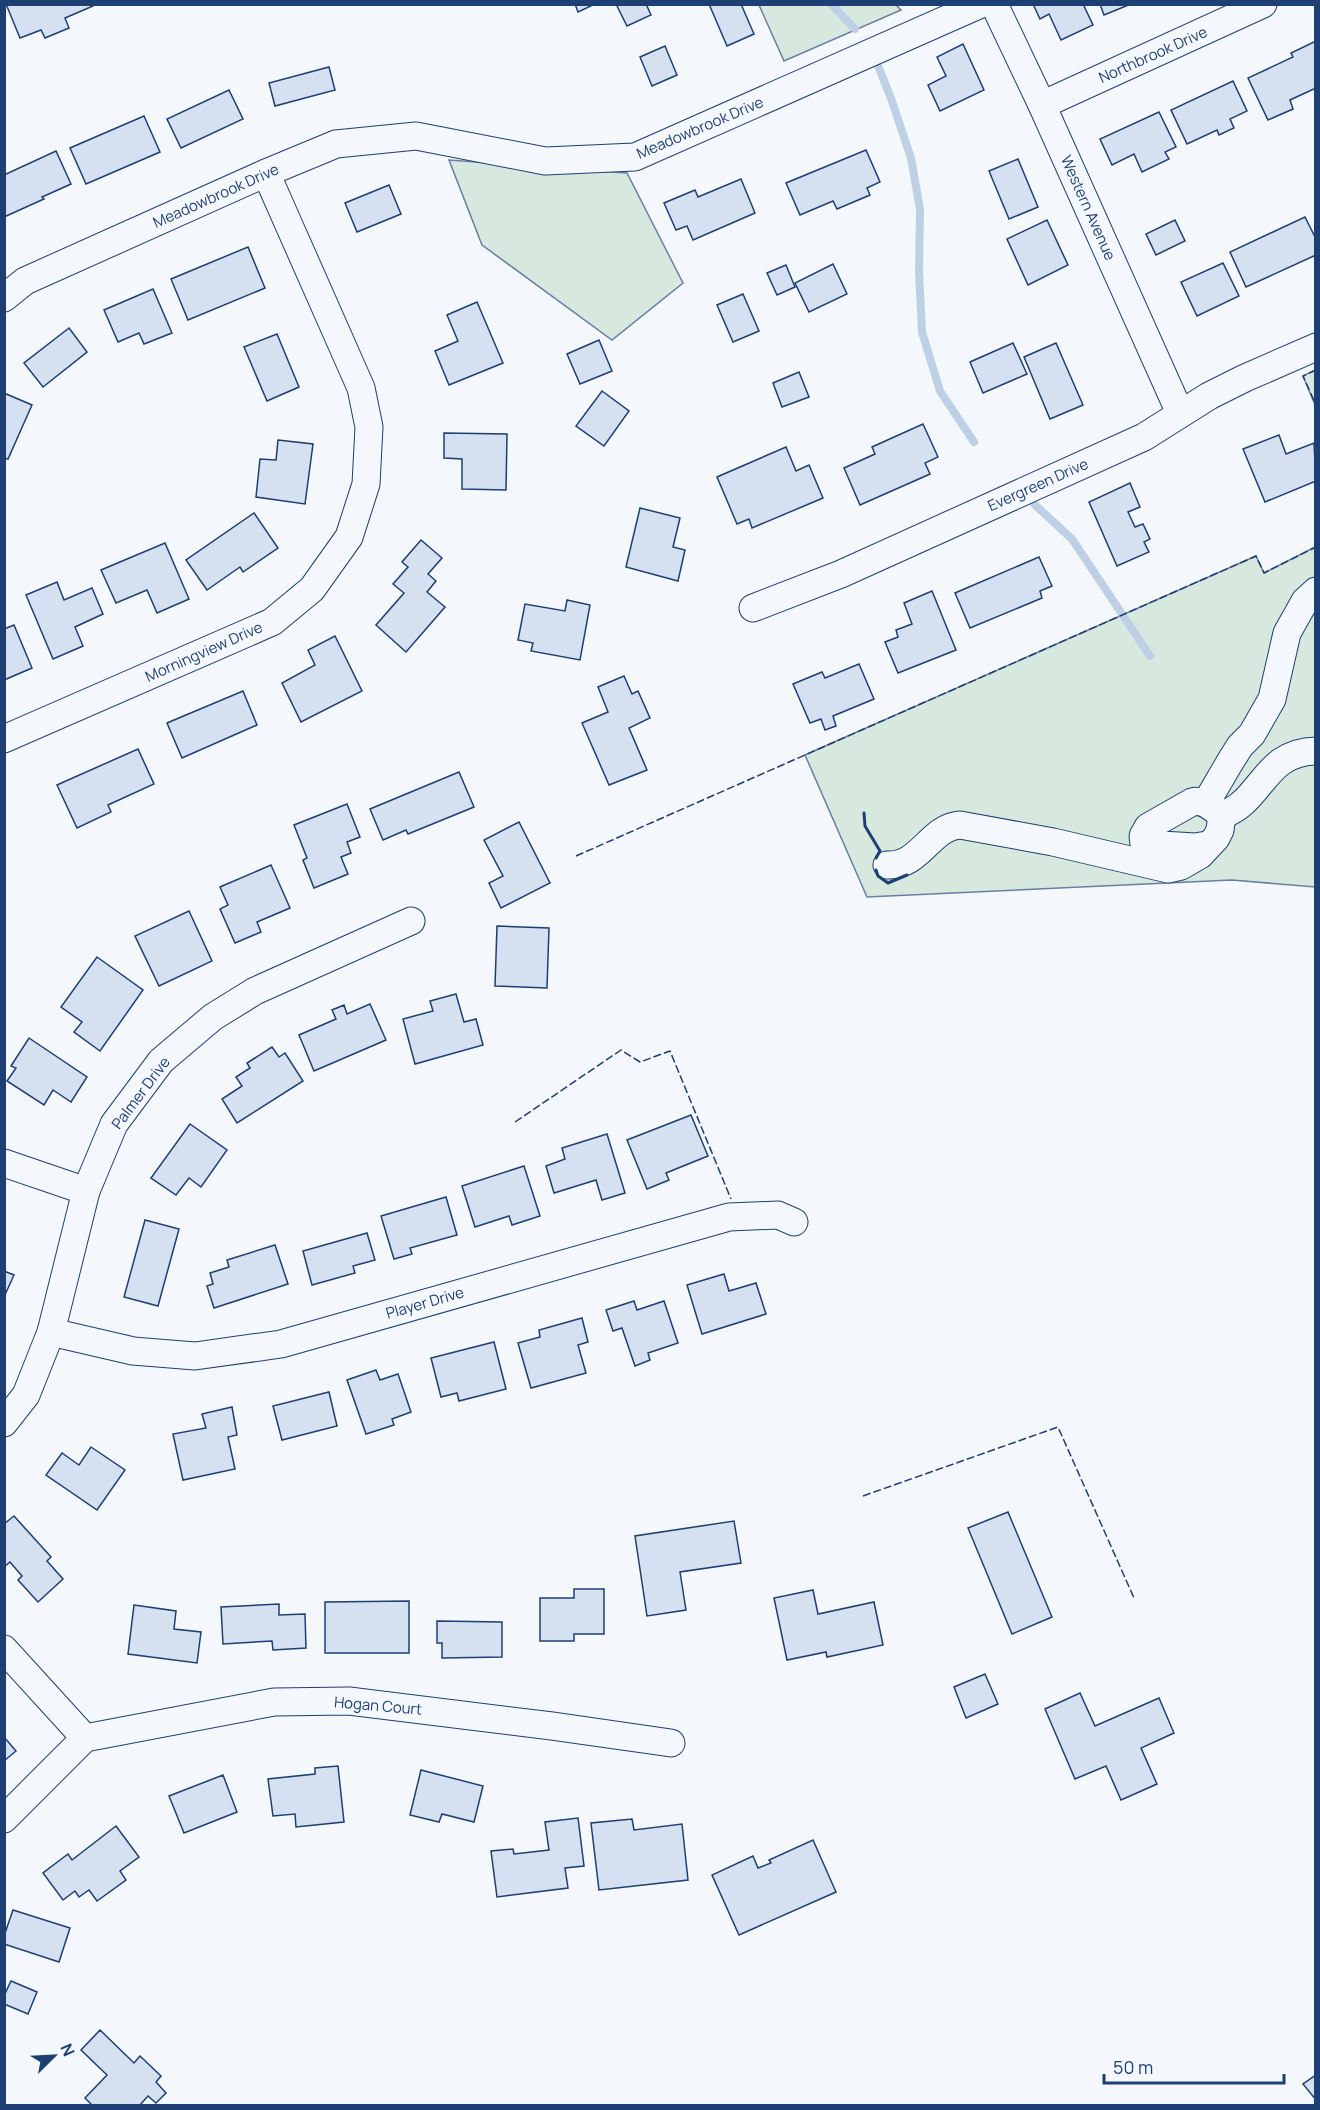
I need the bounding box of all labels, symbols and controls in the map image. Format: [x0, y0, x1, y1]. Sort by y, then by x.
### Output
street label: Northbrook Drive [1095, 21, 1211, 88]
street label: Meadowbrook Drive [633, 91, 767, 164]
street label: Western Avenue [1056, 152, 1121, 264]
street label: Meadowbrook Drive [149, 158, 282, 233]
street label: Evergreen Drive [984, 453, 1092, 516]
street label: Morningview Drive [142, 616, 266, 687]
street label: Palmer Drive [106, 1052, 175, 1133]
street label: Player Drive [383, 1281, 467, 1324]
street label: Hogan Court [333, 1691, 423, 1720]
north arrow [24, 2026, 84, 2086]
text: N [55, 2040, 80, 2060]
scale bar [1104, 2047, 1284, 2085]
text: 50 m [1113, 2055, 1153, 2079]

